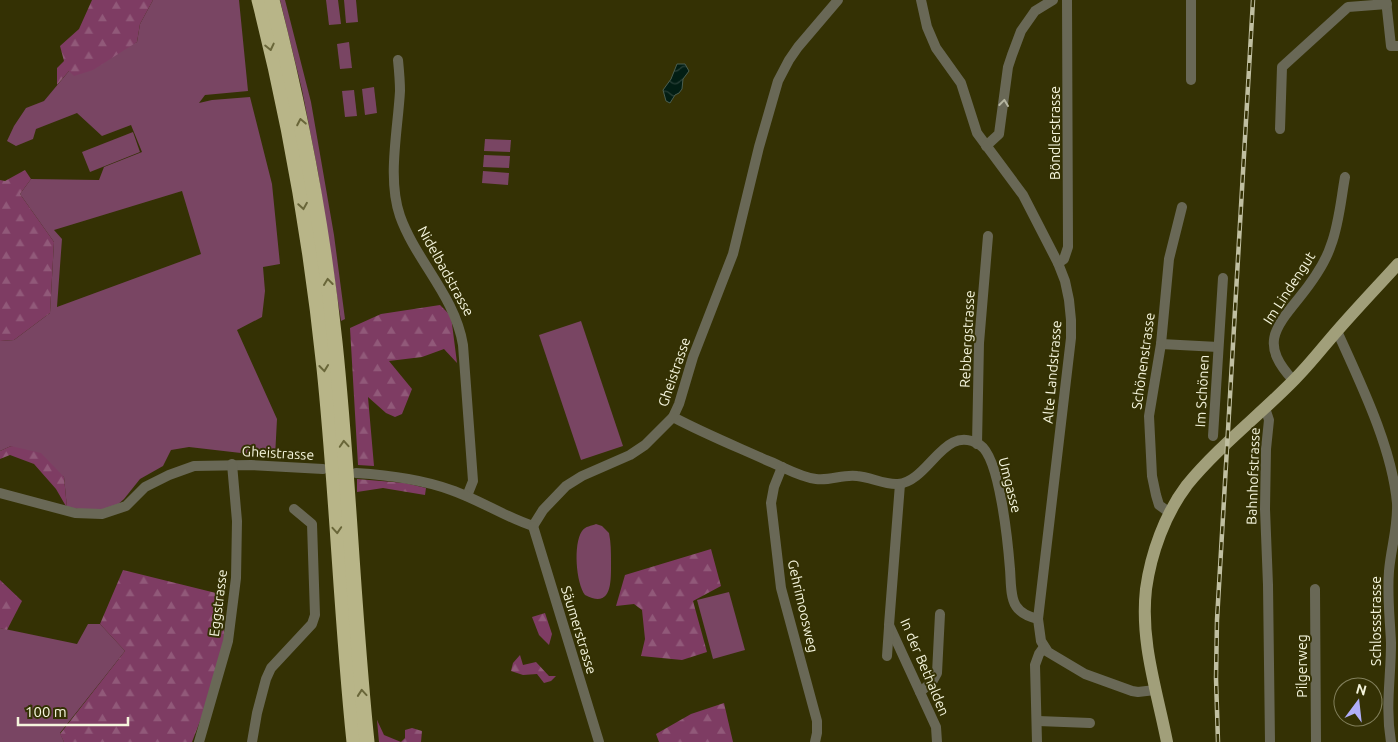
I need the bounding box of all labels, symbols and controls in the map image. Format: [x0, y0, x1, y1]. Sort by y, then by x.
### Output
one-way arrow [265, 43, 275, 51]
street label: Böndlerstrasse [1047, 86, 1063, 180]
one-way arrow [998, 99, 1009, 107]
one-way arrow [296, 118, 306, 127]
one-way arrow [297, 202, 307, 211]
street label: Nidelbadstrasse [415, 223, 477, 319]
street label: Im Lindengut [1260, 248, 1319, 327]
one-way arrow [323, 278, 334, 286]
street label: Rebbergstrasse [956, 290, 978, 388]
street label: Schönenstrasse [1128, 312, 1158, 410]
street label: Alte Landstrasse [1040, 320, 1064, 424]
street label: Gheistrasse [655, 335, 693, 409]
street label: Im Schönen [1192, 354, 1212, 428]
one-way arrow [318, 364, 329, 372]
street label: Bahnhofstrasse [1243, 427, 1263, 525]
one-way arrow [339, 440, 350, 448]
street label: Gheistrasse [241, 443, 315, 463]
street label: Umgasse [995, 456, 1025, 514]
one-way arrow [331, 526, 342, 534]
street label: Gehrimoosweg [785, 558, 821, 654]
street label: Eggstrasse [206, 568, 230, 638]
street label: Schlossstrasse [1368, 576, 1384, 666]
street label: Säumerstrasse [558, 584, 600, 676]
street label: In der Bethalden [897, 616, 953, 718]
street label: Pilgerweg [1294, 634, 1310, 698]
north arrow [1333, 677, 1383, 727]
text: N [1354, 680, 1368, 699]
one-way arrow [357, 689, 368, 697]
scale bar [18, 694, 128, 726]
text: 100 m [25, 703, 67, 720]

